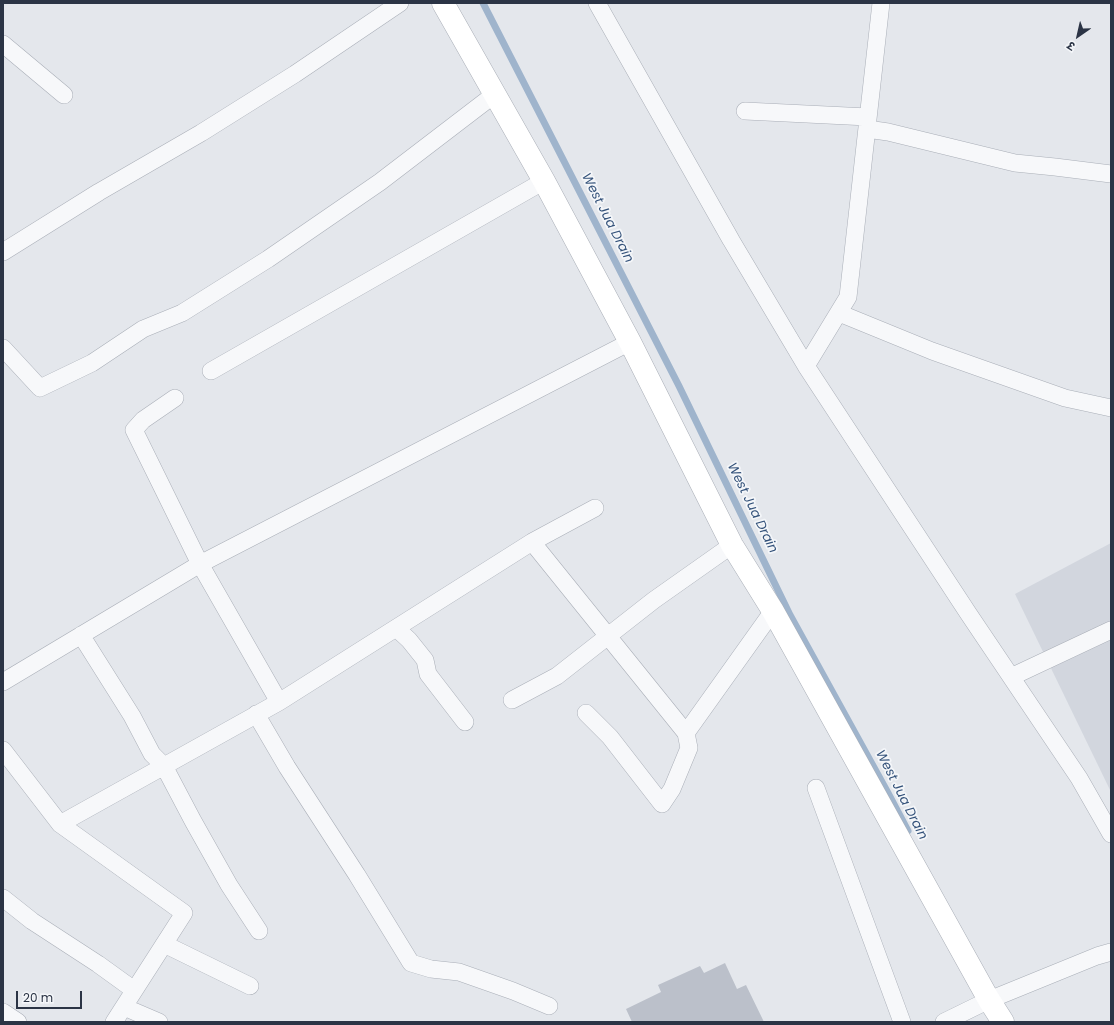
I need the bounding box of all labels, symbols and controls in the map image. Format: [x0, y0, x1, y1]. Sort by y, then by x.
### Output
north arrow [1058, 16, 1098, 56]
text: उ [1064, 38, 1078, 54]
water label: West Jua Drain [578, 171, 636, 265]
water label: West Jua Drain [723, 460, 781, 556]
water label: West Jua Drain [872, 748, 930, 842]
scale bar [18, 983, 84, 1009]
text: 20 m [23, 989, 53, 1006]

